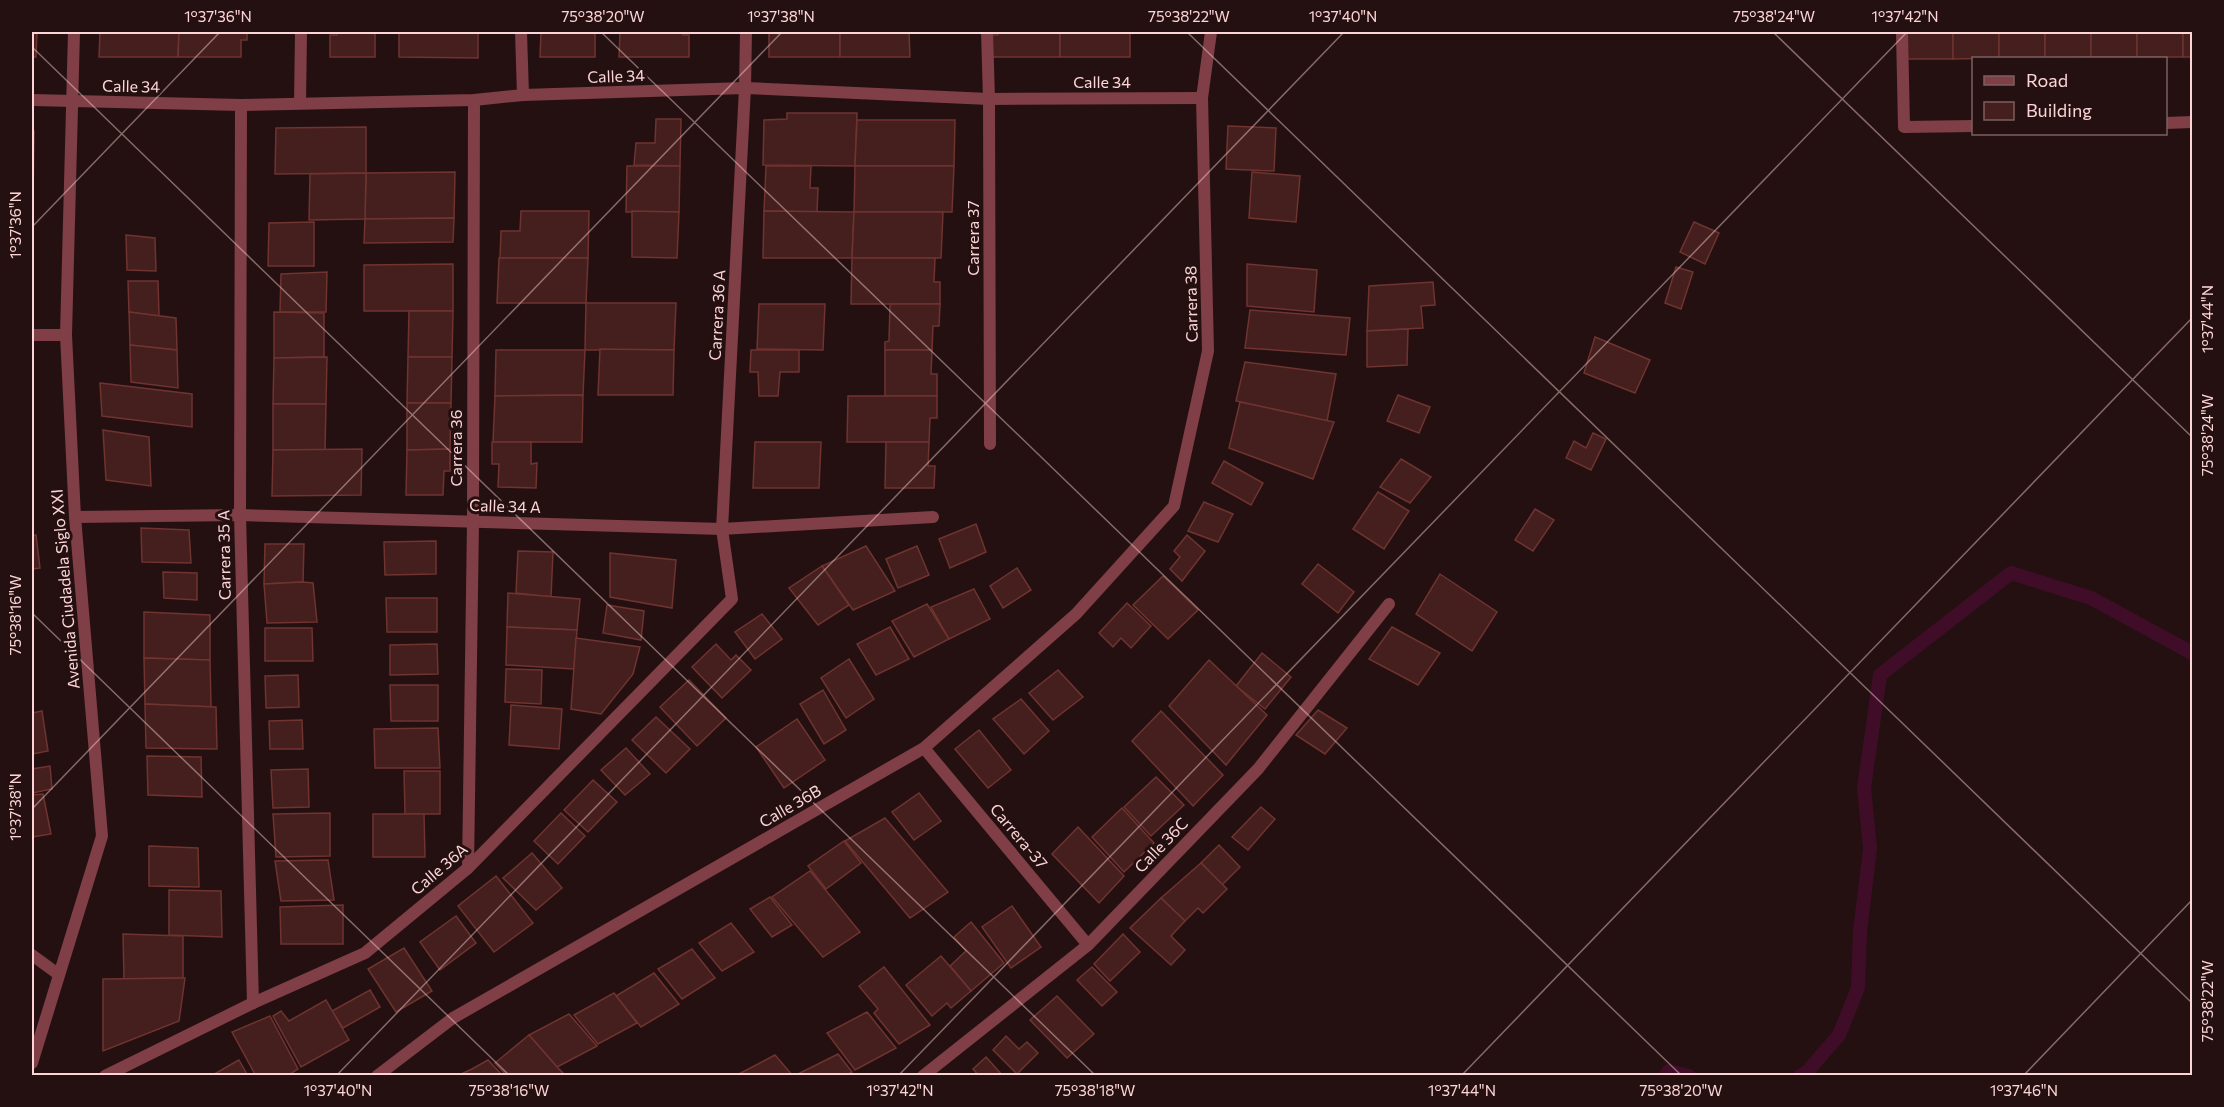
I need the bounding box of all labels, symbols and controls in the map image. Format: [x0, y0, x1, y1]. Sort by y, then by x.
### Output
text: 1°37'36"N [184, 7, 252, 25]
text: 75°38'20"W [561, 7, 645, 25]
text: 1°37'38"N [747, 7, 815, 25]
text: 75°38'22"W [1148, 7, 1230, 25]
text: 1°37'40"N [1309, 7, 1377, 25]
text: 75°38'24"W [1733, 7, 1815, 25]
text: 1°37'42"N [1871, 7, 1939, 25]
legend [1972, 57, 2167, 135]
street label: Calle 34 [587, 65, 646, 86]
text: Road [2026, 69, 2068, 91]
street label: Calle 34 [1073, 72, 1131, 91]
street label: Calle 34 [102, 75, 160, 96]
text: Building [2026, 99, 2092, 121]
text: 1°37'36"N [6, 191, 24, 259]
street label: Carrera 37 [963, 200, 982, 276]
street label: Carrera 38 [1180, 265, 1201, 343]
street label: Carrera 36 A [705, 269, 728, 361]
text: 1°37'44"N [2198, 285, 2216, 353]
text: 75°38'24"W [2198, 394, 2216, 476]
street label: Carrera 36 [446, 410, 465, 486]
street label: Avenida Ciudadela Siglo XXI [46, 488, 83, 690]
street label: Calle 34 A [469, 495, 541, 516]
street label: Carrera 35 A [213, 510, 234, 600]
text: 75°38'16"W [6, 575, 24, 655]
text: 1°37'38"N [6, 773, 24, 841]
street label: Calle 36B [755, 780, 824, 831]
street label: Carrera-37 [987, 799, 1052, 872]
street label: Calle 36C [1130, 813, 1191, 876]
street label: Calle 36A [407, 839, 471, 898]
text: 75°38'22"W [2198, 960, 2216, 1042]
text: 1°37'40"N [304, 1081, 372, 1099]
text: 75°38'16"W [469, 1081, 549, 1099]
text: 1°37'42"N [866, 1081, 934, 1099]
text: 75°38'18"W [1055, 1081, 1135, 1099]
text: 1°37'44"N [1428, 1081, 1496, 1099]
text: 75°38'20"W [1639, 1081, 1723, 1099]
text: 1°37'46"N [1990, 1081, 2058, 1099]

